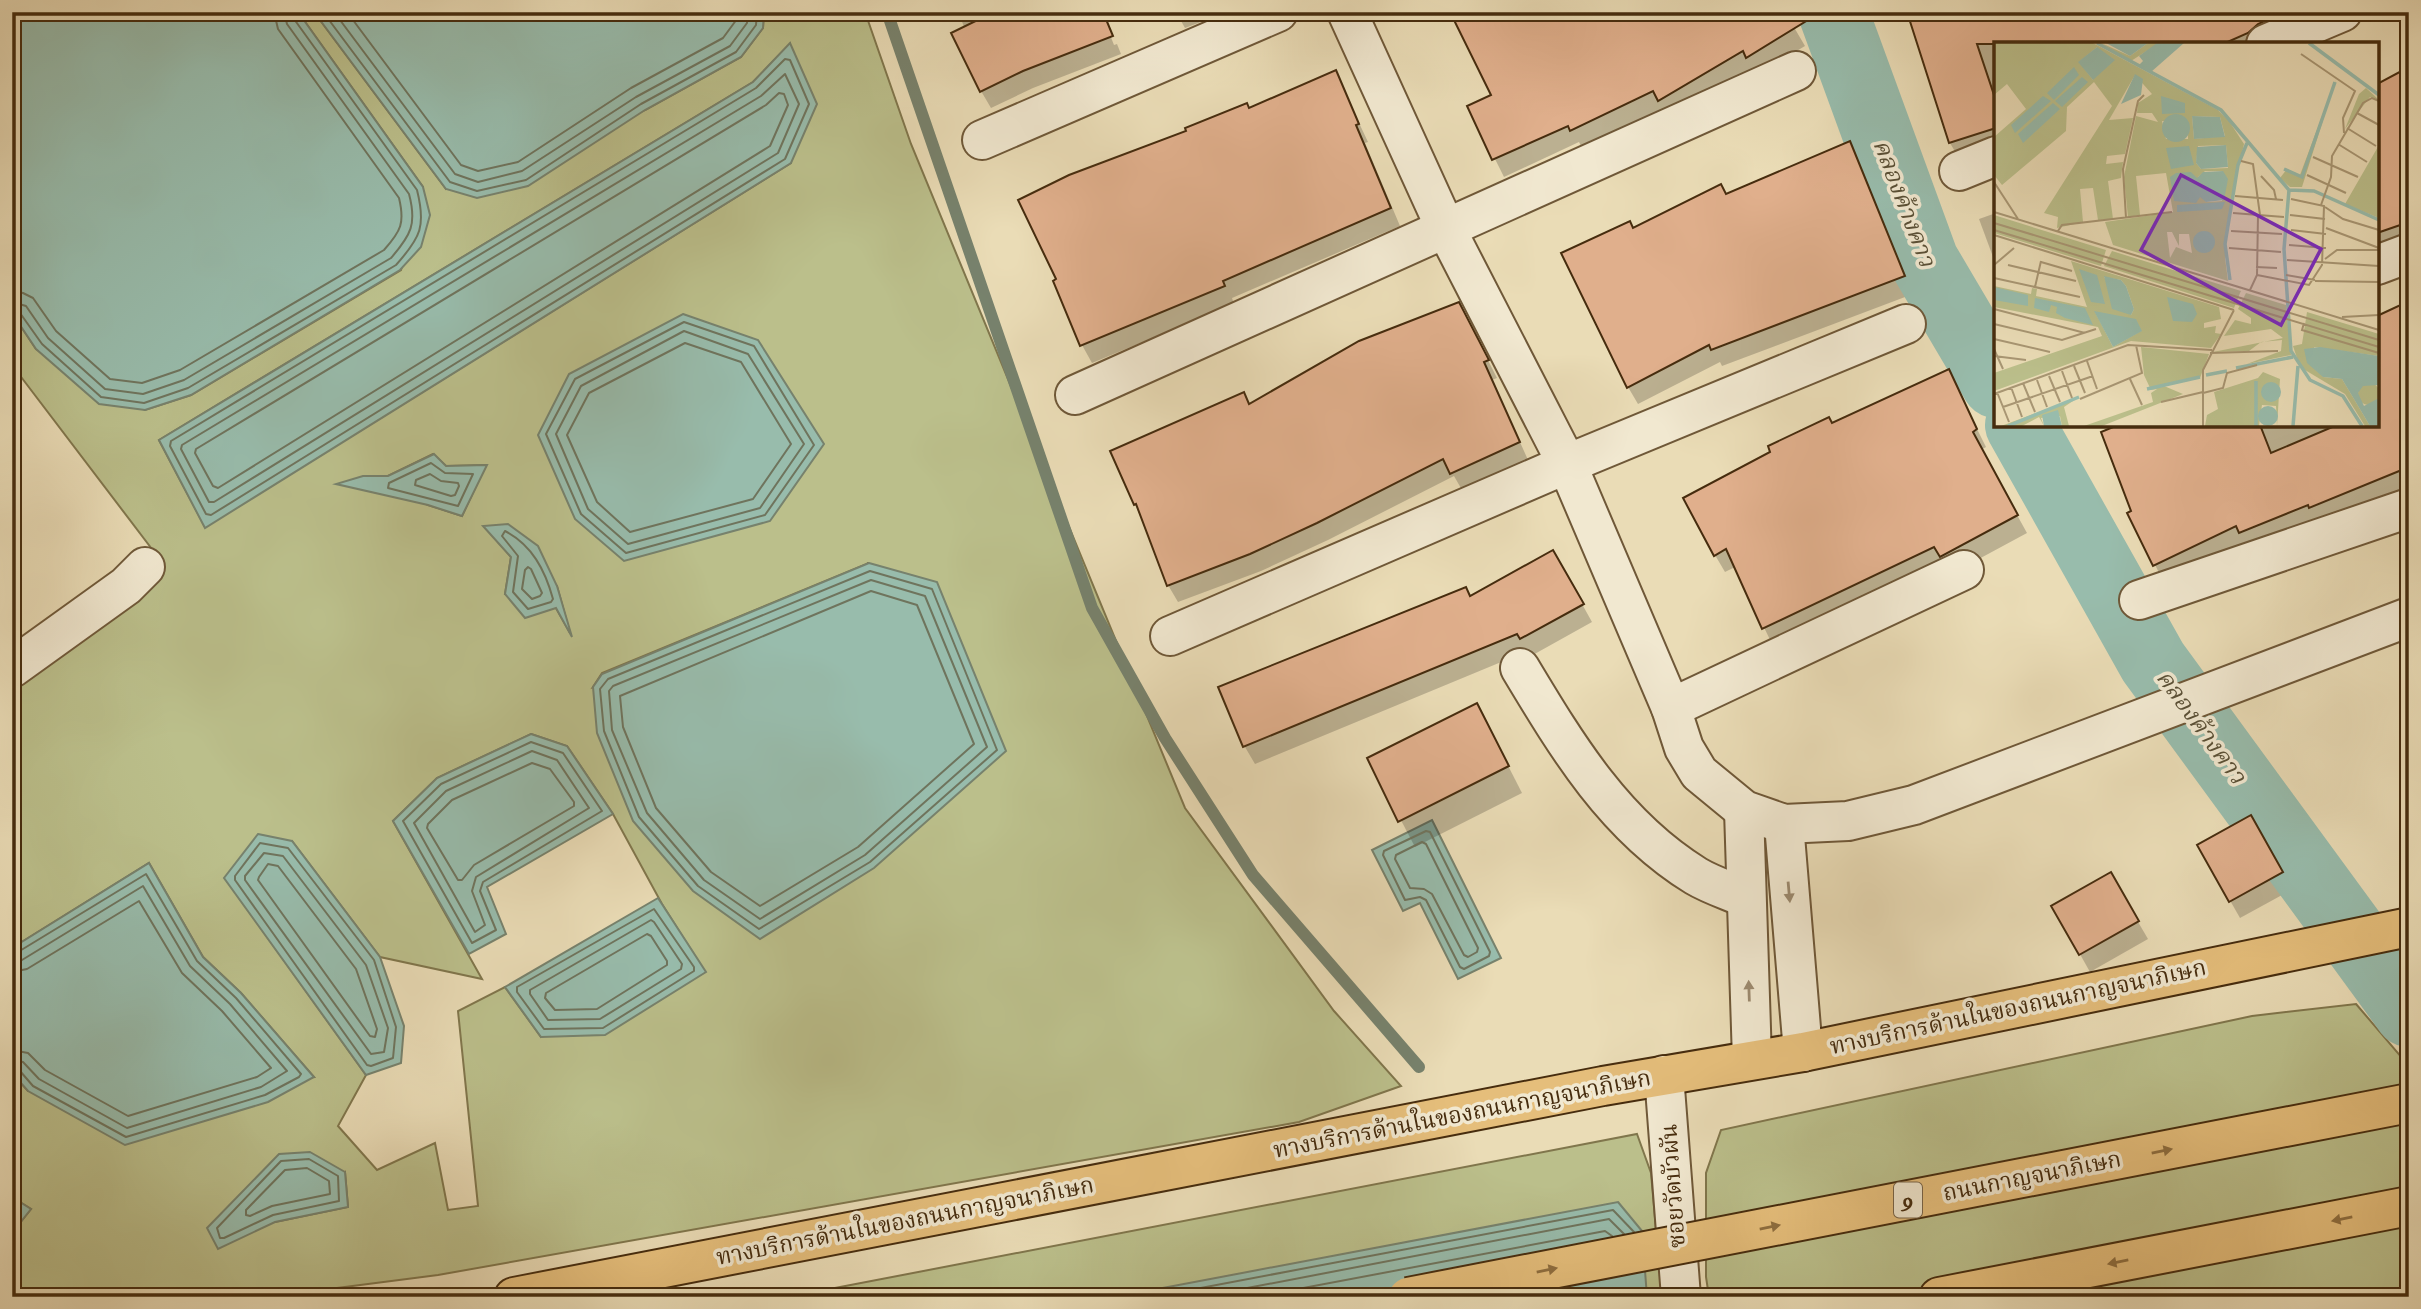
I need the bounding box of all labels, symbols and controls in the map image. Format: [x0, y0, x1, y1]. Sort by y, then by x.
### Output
inset map [1994, 42, 2379, 427]
water label: คลองค้างคาว [1866, 135, 1943, 272]
water label: คลองค้างคาว [2149, 664, 2253, 791]
one-way arrow [1784, 881, 1795, 903]
street label: ทางบริการด้านในของถนนกาญจนาภิเษก [1827, 951, 2209, 1061]
one-way arrow [1743, 980, 1755, 1002]
street label: ทางบริการด้านในของถนนกาญจนาภิเษก [1270, 1061, 1653, 1165]
street label: ซอยวัดบัวผัน [1654, 1123, 1692, 1249]
street label: ถนนกาญจนาภิเษก [1940, 1144, 2124, 1208]
one-way arrow [2151, 1145, 2173, 1156]
street label: ทางบริการด้านในของถนนกาญจนาภิเษก [713, 1168, 1096, 1272]
road number: 9 [1894, 1182, 1922, 1218]
one-way arrow [2331, 1213, 2353, 1224]
one-way arrow [1759, 1221, 1781, 1232]
one-way arrow [2107, 1257, 2129, 1268]
one-way arrow [1536, 1264, 1558, 1275]

